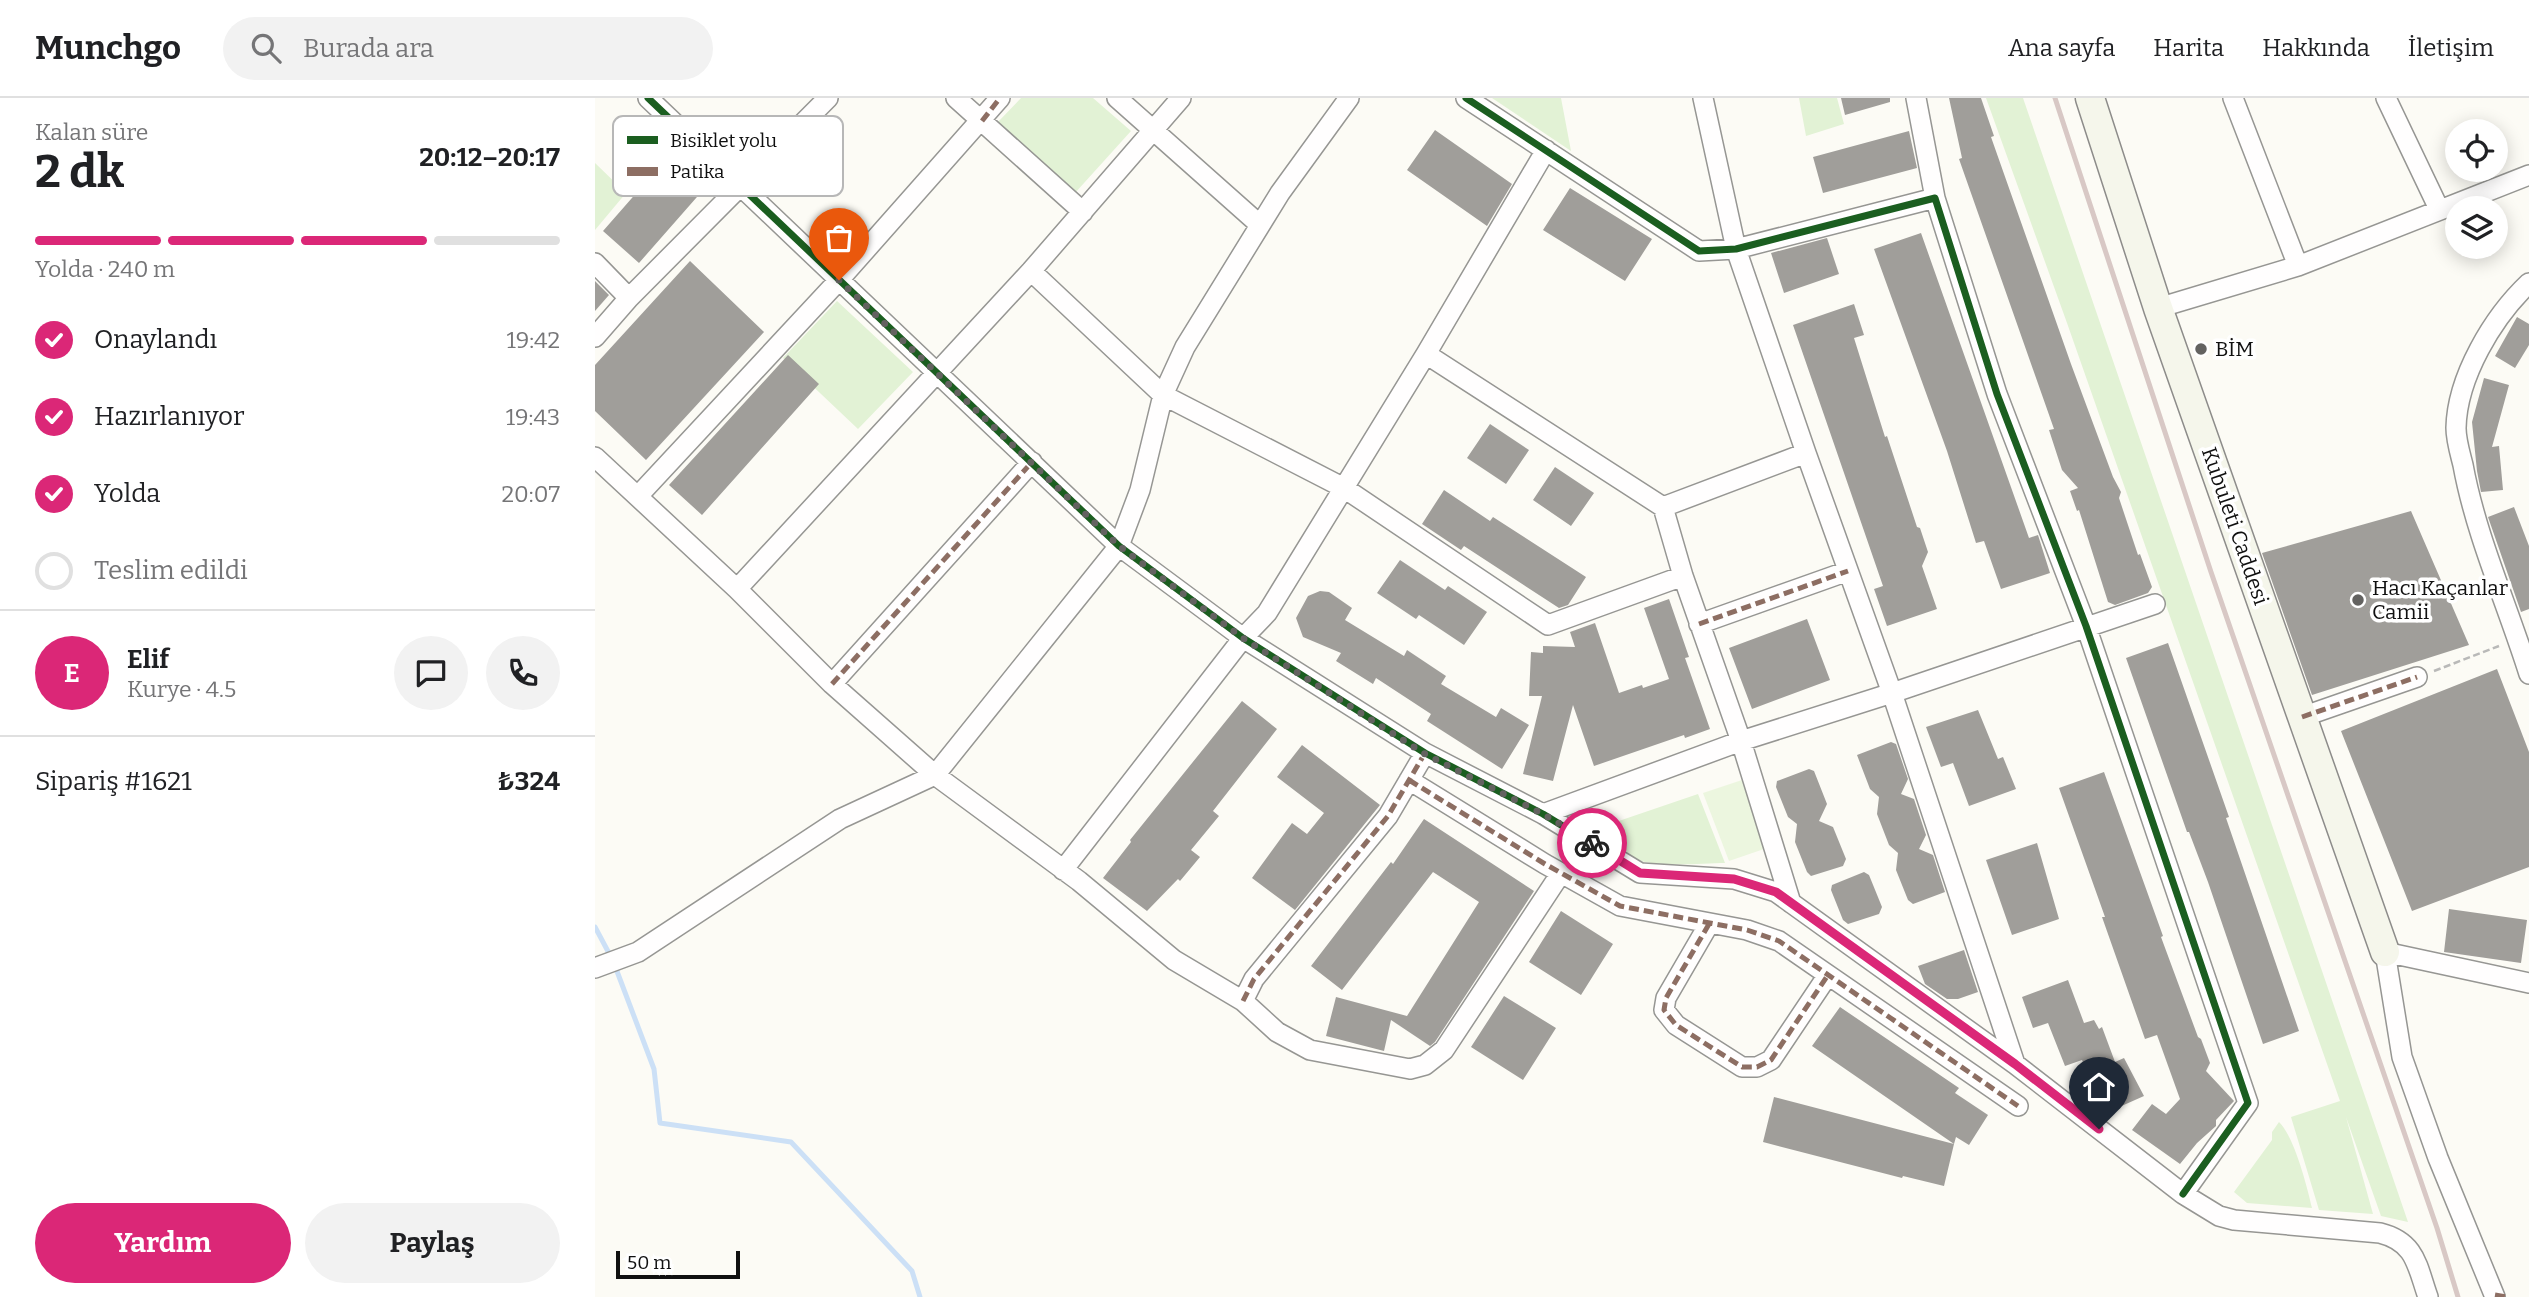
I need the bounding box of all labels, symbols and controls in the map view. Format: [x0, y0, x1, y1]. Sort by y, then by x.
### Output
search box [223, 17, 713, 80]
text: Munchgo [35, 28, 181, 68]
icon: search [247, 29, 285, 67]
text: Burada ara [303, 33, 434, 64]
text: Ana sayfa [2008, 34, 2115, 62]
text: Harita [2153, 34, 2224, 62]
text: Hakkında [2262, 34, 2370, 62]
text: İletişim [2408, 34, 2494, 62]
legend [613, 116, 843, 196]
text: Kalan süre [35, 118, 148, 146]
map controls [2445, 119, 2508, 259]
button: locate [2445, 119, 2508, 182]
text: Bisiklet yolu [670, 129, 777, 152]
text: 20:12–20:17 [419, 142, 560, 173]
text: 2 dk [35, 144, 124, 199]
text: Patika [670, 160, 725, 183]
button: layers [2445, 196, 2508, 259]
pin [809, 208, 869, 280]
icon: bag [820, 219, 858, 257]
text: Yolda · 240 m [35, 255, 175, 283]
icon: check [35, 321, 73, 359]
text: Onaylandı [94, 324, 217, 355]
text: 19:42 [506, 326, 560, 354]
place label: BİM [2215, 336, 2254, 362]
marker: BİM [2193, 341, 2209, 357]
icon: check [35, 398, 73, 436]
text: Hazırlanıyor [94, 401, 244, 432]
text: 19:43 [506, 403, 560, 431]
street label: Kubuleti Caddesi [2196, 444, 2274, 608]
icon: check [35, 475, 73, 513]
text: Yolda [94, 478, 160, 509]
text: 20:07 [502, 480, 560, 508]
text: Teslim edildi [94, 555, 248, 586]
place label: Hacı Kaçanlar Camii [2372, 575, 2508, 625]
marker: Hacı Kaçanlar Camii [2350, 592, 2366, 608]
button: chat [394, 636, 468, 710]
button: phone [486, 636, 560, 710]
text: Elif [127, 644, 169, 675]
text: E [64, 658, 80, 689]
text: Kurye · 4.5 [127, 675, 236, 703]
text: Sipariş #1621 [35, 766, 192, 797]
text: ₺324 [497, 766, 560, 797]
courier [1557, 808, 1627, 878]
icon: bike [1573, 824, 1611, 862]
pin [2069, 1057, 2129, 1129]
icon: home [2080, 1068, 2118, 1106]
button: Yardım [35, 1203, 291, 1283]
button: Paylaş [305, 1203, 560, 1283]
scale bar [616, 1248, 740, 1280]
text: 50 m [627, 1251, 671, 1274]

